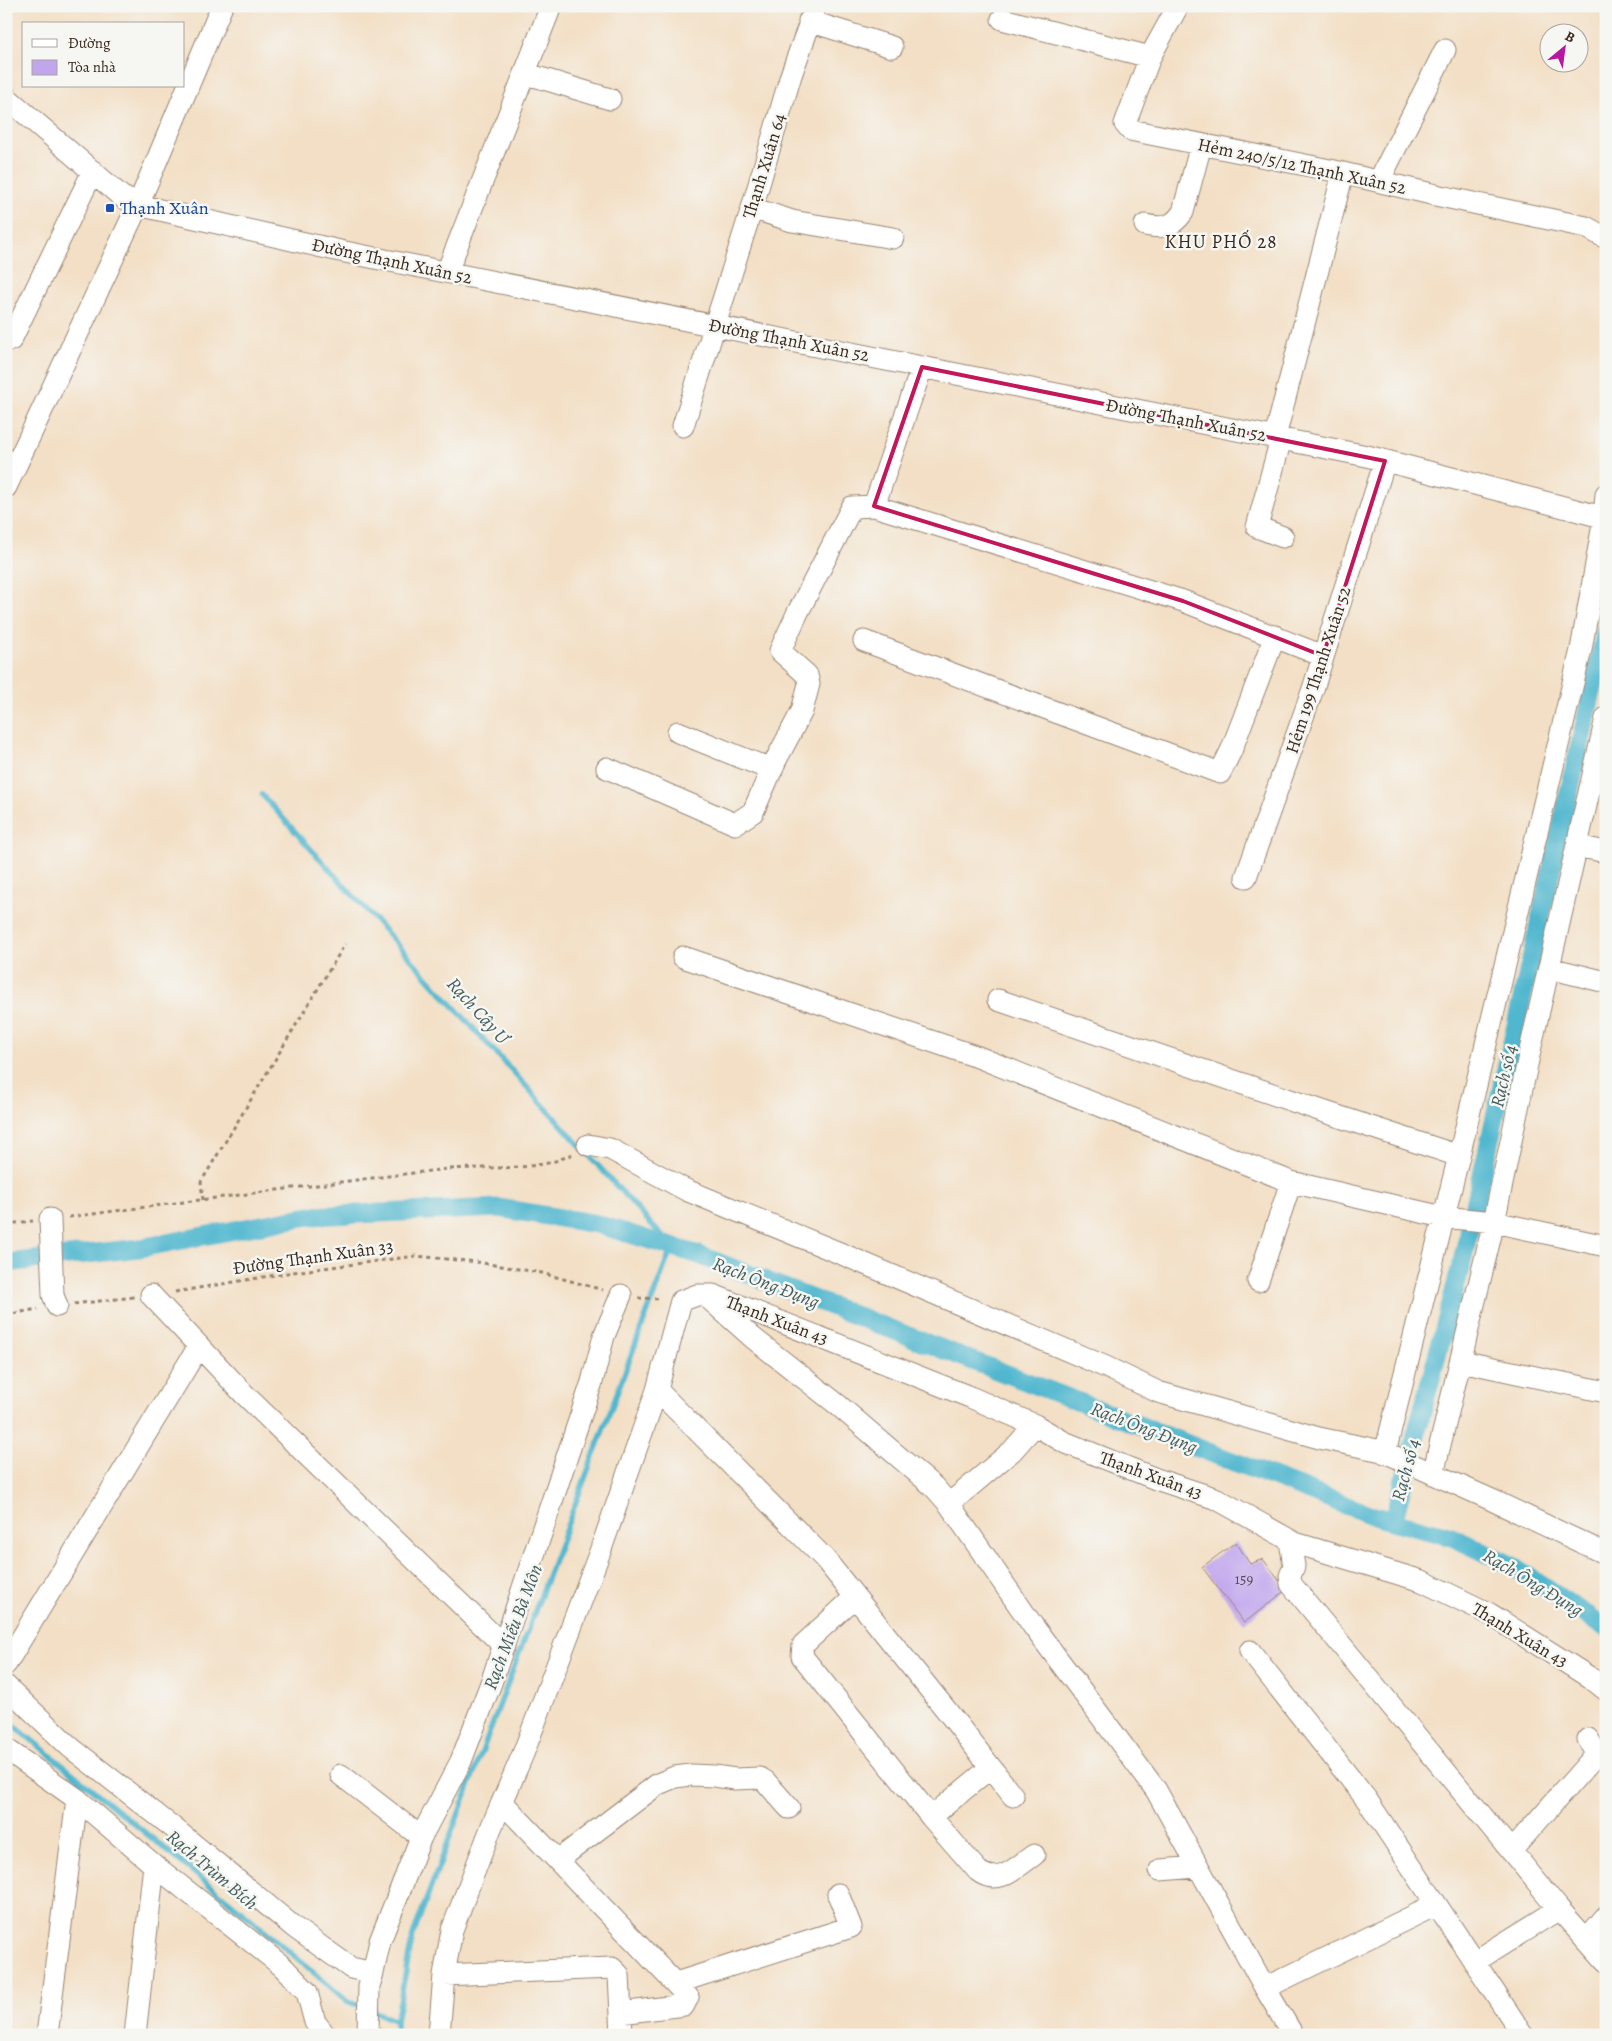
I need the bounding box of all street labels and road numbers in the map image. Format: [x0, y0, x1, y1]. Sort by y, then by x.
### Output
street label: Thạnh Xuân 64 [737, 110, 791, 222]
street label: Hẻm 240/5/12 Thạnh Xuân 52 [1196, 132, 1409, 200]
street label: Đường Thạnh Xuân 52 [310, 232, 475, 290]
street label: Đường Thạnh Xuân 52 [707, 313, 872, 367]
street label: Đường Thạnh Xuân 52 [1104, 393, 1269, 447]
street label: Hẻm 199 Thạnh Xuân 52 [1280, 583, 1357, 757]
street label: Đường Thạnh Xuân 33 [231, 1234, 395, 1280]
street label: Thạnh Xuân 43 [722, 1289, 832, 1351]
street label: Thạnh Xuân 43 [1096, 1445, 1206, 1505]
street label: Thạnh Xuân 43 [1468, 1597, 1572, 1673]

